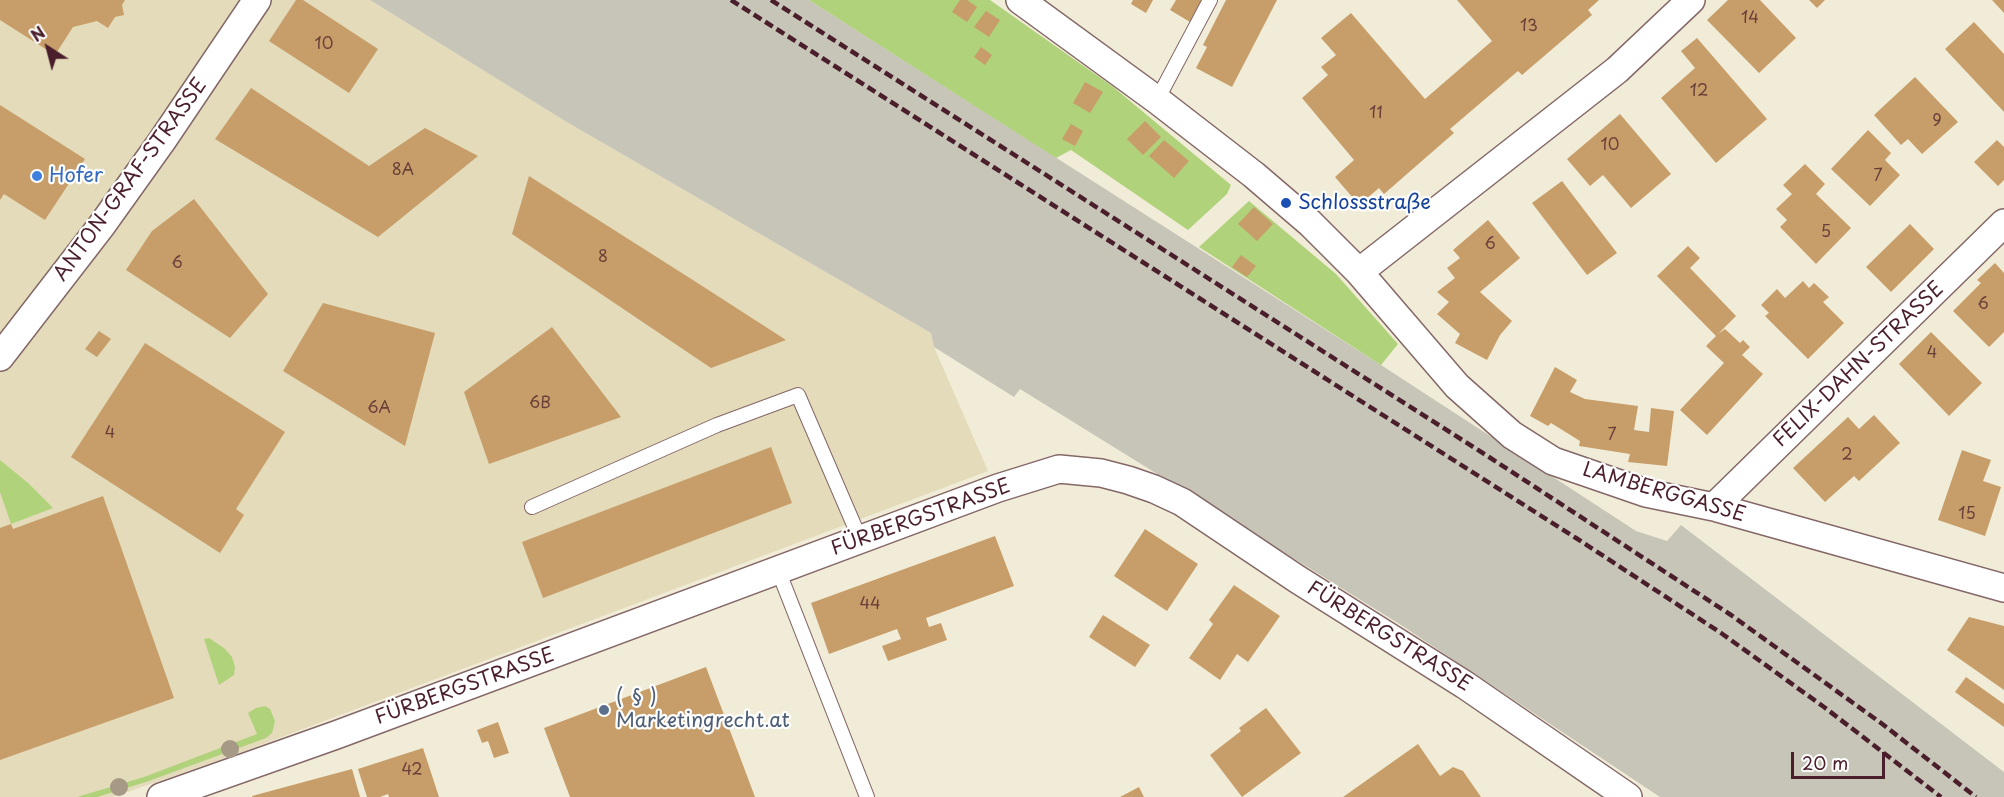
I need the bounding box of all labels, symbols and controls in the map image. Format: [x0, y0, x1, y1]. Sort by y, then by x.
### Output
house number: 14 [1741, 9, 1759, 29]
house number: 13 [1520, 17, 1538, 37]
north arrow [18, 18, 78, 78]
text: N [25, 20, 50, 47]
house number: 10 [315, 35, 333, 55]
street label: ANTON-GRAF-STRASSE [49, 74, 213, 286]
house number: 12 [1690, 82, 1708, 102]
house number: 11 [1369, 104, 1383, 124]
house number: 9 [1932, 112, 1942, 132]
house number: 10 [1601, 136, 1619, 156]
house number: 8A [392, 161, 414, 181]
place label: Hofer [49, 164, 103, 188]
house number: 7 [1873, 167, 1883, 187]
marker: Hofer [30, 169, 44, 183]
place label: Schlossstraße [1298, 191, 1431, 215]
marker: Schlossstraße [1279, 196, 1293, 210]
house number: 5 [1821, 223, 1831, 243]
house number: 6 [1484, 235, 1496, 255]
house number: 8 [598, 248, 608, 268]
house number: 6 [171, 254, 183, 274]
street label: FELIX-DAHN-STRASSE [1769, 277, 1949, 453]
house number: 6 [1977, 295, 1989, 315]
house number: 4 [1927, 344, 1937, 364]
house number: 6B [529, 394, 551, 414]
house number: 6A [367, 399, 391, 419]
house number: 4 [105, 424, 115, 444]
house number: 7 [1607, 426, 1617, 446]
house number: 2 [1841, 446, 1853, 466]
street label: LAMBERGGASSE [1580, 458, 1748, 528]
street label: FÜRBERGSTRASSE [828, 474, 1014, 562]
house number: 15 [1958, 505, 1976, 525]
street label: FÜRBERGSTRASSE [1302, 577, 1476, 697]
house number: 44 [859, 595, 881, 615]
street label: FÜRBERGSTRASSE [372, 643, 558, 731]
place label: ( § ) Marketingrecht.at [616, 686, 790, 733]
marker: ( § ) Marketingrecht.at [597, 703, 611, 717]
scale bar [1794, 740, 1888, 778]
text: 20 m [1802, 749, 1848, 776]
house number: 42 [401, 761, 423, 781]

